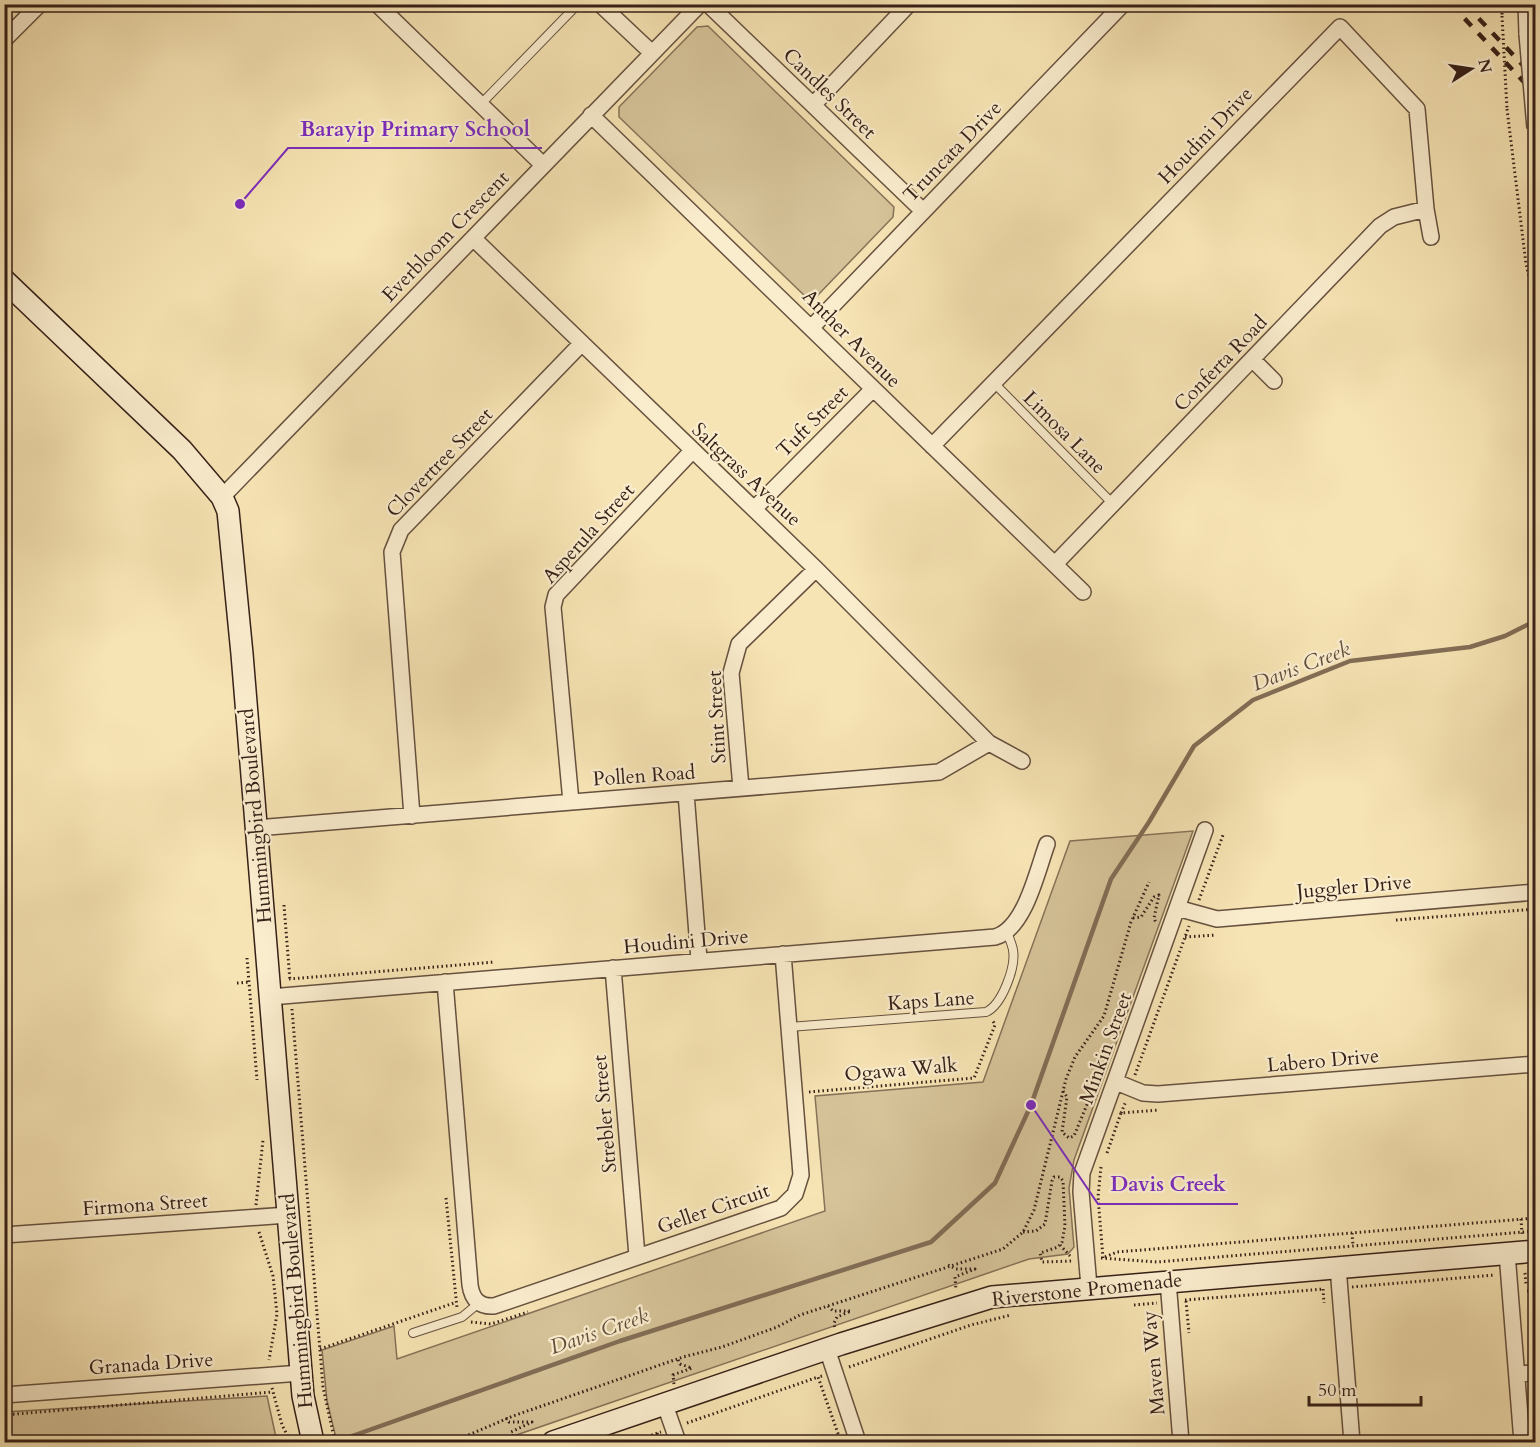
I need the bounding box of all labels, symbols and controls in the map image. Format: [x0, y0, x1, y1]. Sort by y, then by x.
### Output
north arrow [1441, 39, 1501, 99]
street label: Candles Street [777, 42, 883, 145]
text: N [1472, 57, 1497, 75]
street label: Houdini Drive [1152, 81, 1259, 190]
street label: Truncata Drive [897, 95, 1007, 208]
callout: Barayip Primary School [288, 109, 542, 148]
text: Barayip Primary School [300, 115, 530, 144]
street label: Everbloom Crescent [376, 164, 516, 308]
street label: Anther Avenue [796, 283, 907, 394]
street label: Conferta Road [1167, 309, 1273, 417]
street label: Tuft Street [770, 379, 855, 463]
street label: Limosa Lane [1017, 385, 1112, 480]
street label: Clovertree Street [380, 401, 499, 523]
street label: Saltgrass Avenue [686, 416, 807, 532]
street label: Asperula Street [536, 477, 641, 589]
water label: Davis Creek [1248, 634, 1355, 698]
street label: Stint Street [701, 669, 732, 764]
street label: Hummingbird Boulevard [233, 707, 278, 925]
street label: Pollen Road [592, 758, 696, 793]
street label: Juggler Drive [1292, 868, 1413, 905]
street label: Houdini Drive [622, 923, 750, 960]
street label: Kaps Lane [886, 984, 976, 1017]
street label: Minkin Street [1073, 988, 1138, 1108]
street label: Labero Drive [1266, 1042, 1380, 1079]
street label: Ogawa Walk [843, 1051, 959, 1088]
street label: Strebler Street [586, 1053, 623, 1174]
callout: Davis Creek [1098, 1165, 1238, 1204]
text: Davis Creek [1110, 1170, 1226, 1199]
street label: Geller Circuit [653, 1176, 774, 1240]
street label: Firmona Street [81, 1187, 209, 1222]
street label: Hummingbird Boulevard [274, 1192, 319, 1410]
street label: Riverstone Promenade [991, 1266, 1184, 1313]
water label: Davis Creek [546, 1301, 653, 1362]
street label: Maven Way [1135, 1309, 1172, 1416]
street label: Granada Drive [88, 1346, 214, 1381]
scale bar [1309, 1369, 1422, 1407]
text: 50 m [1318, 1378, 1357, 1403]

